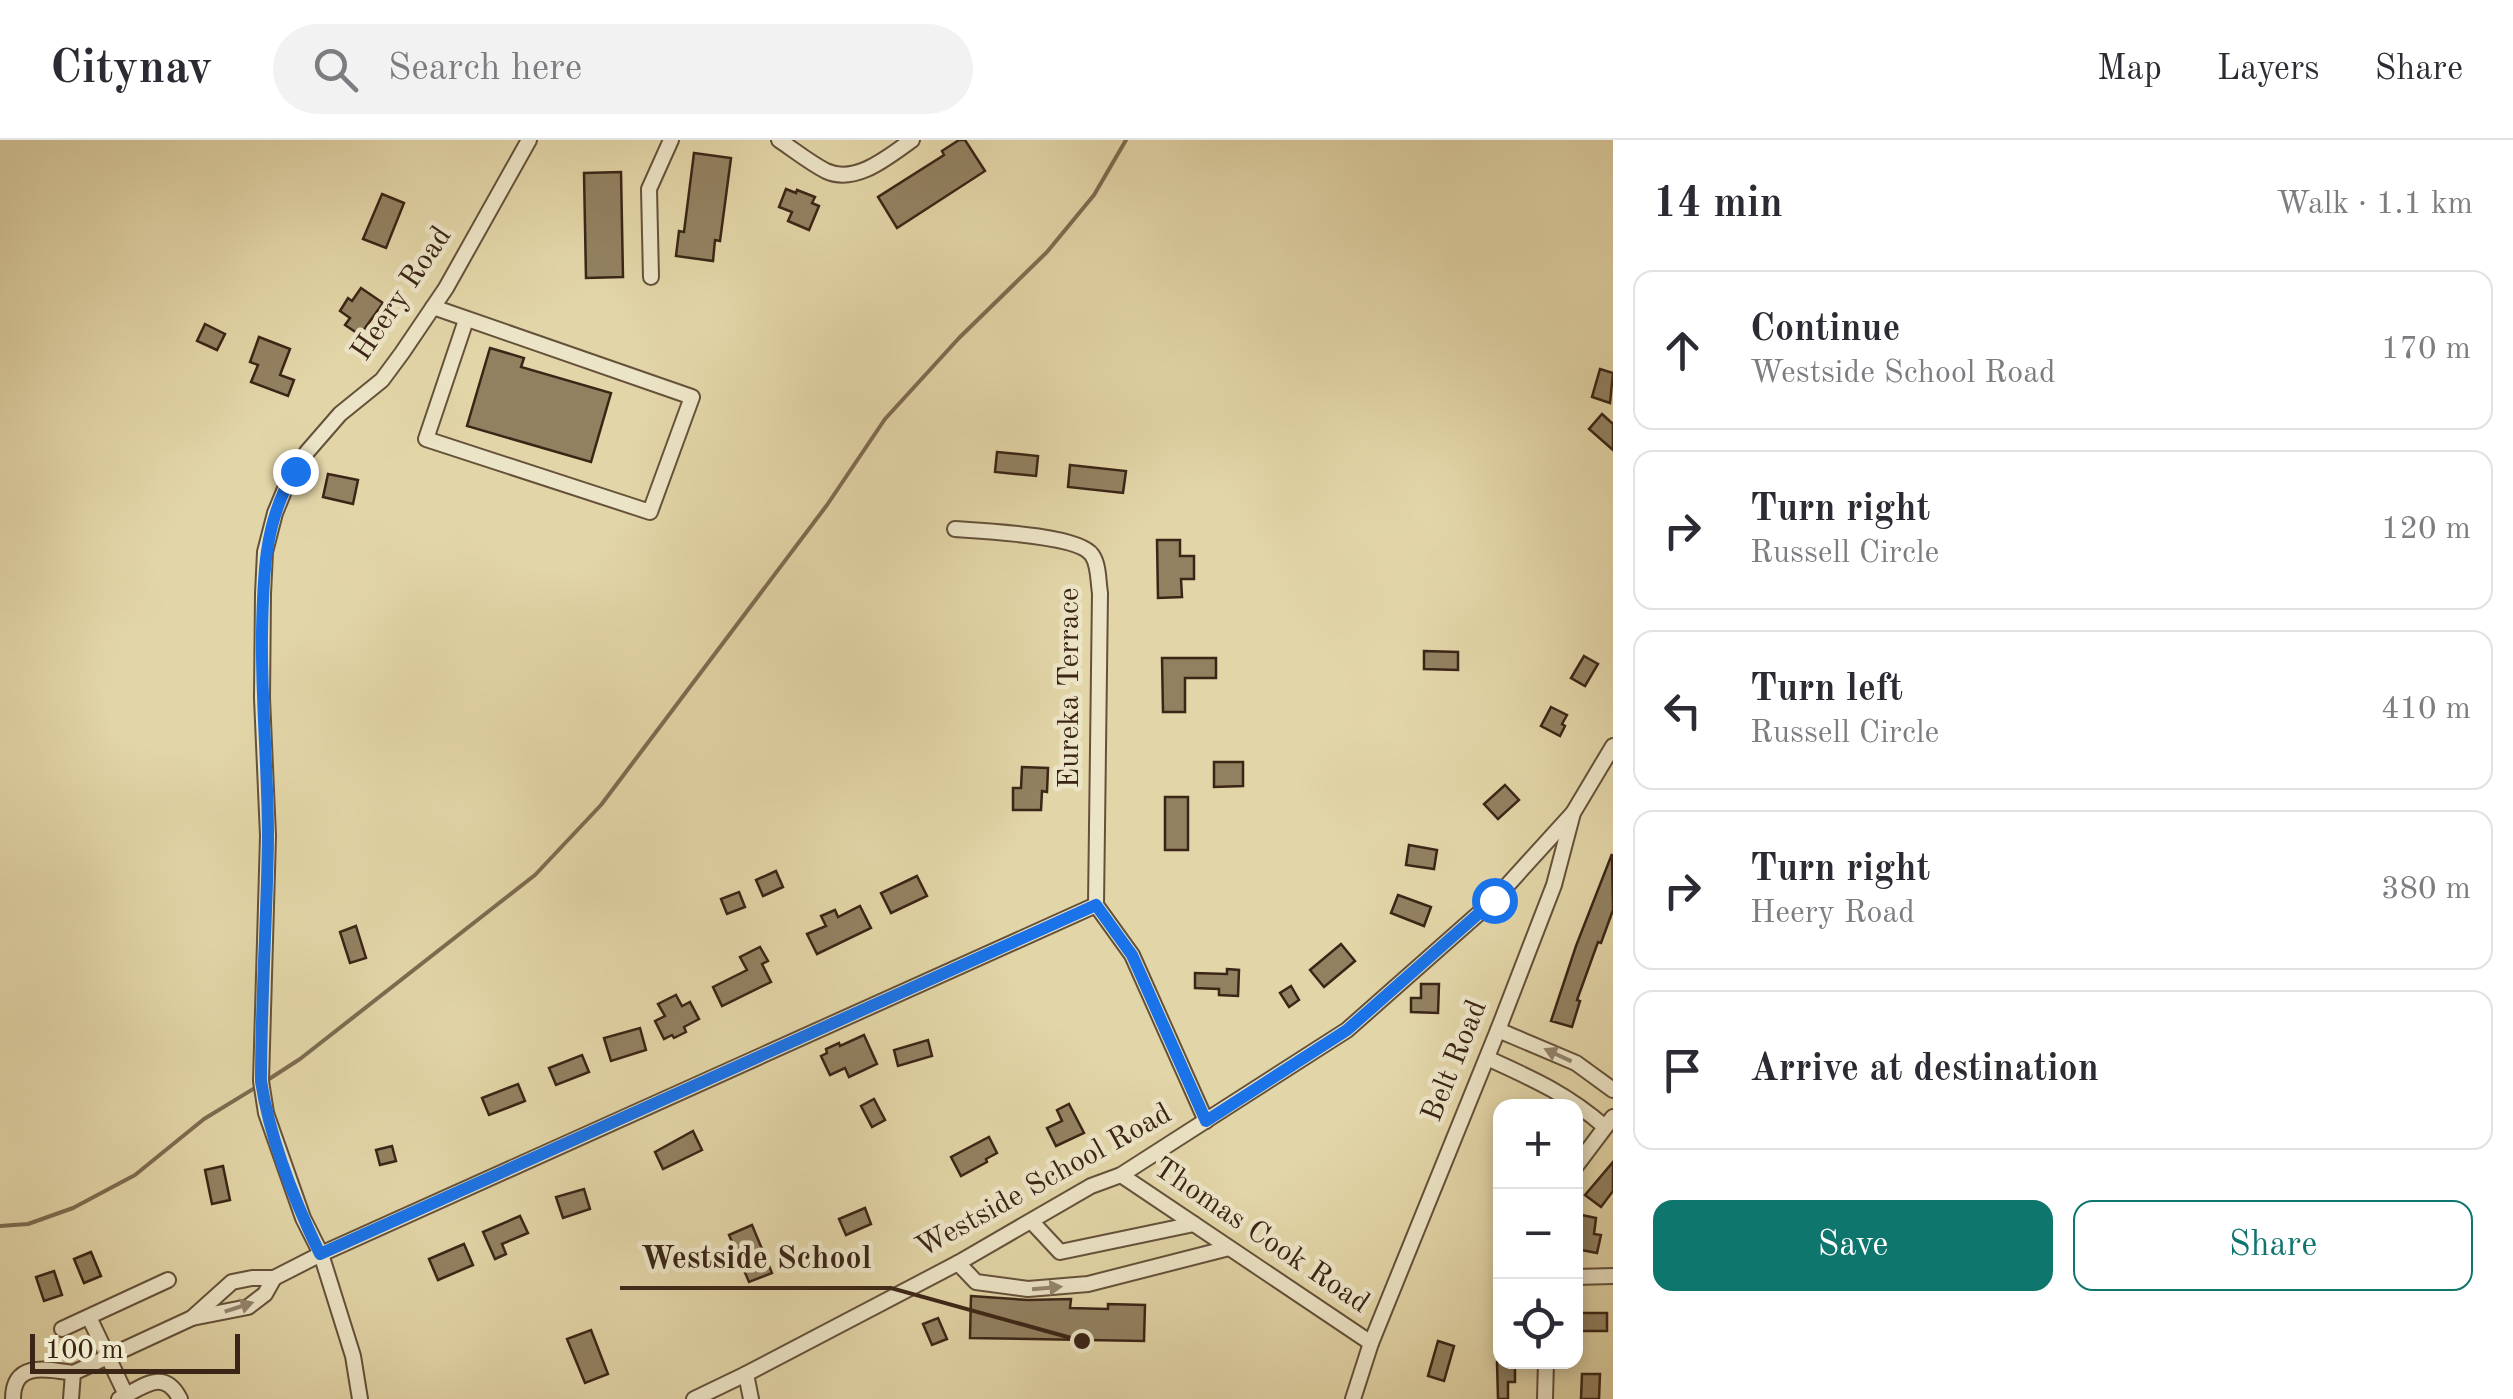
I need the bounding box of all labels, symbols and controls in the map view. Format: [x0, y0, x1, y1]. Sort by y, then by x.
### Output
search box [273, 24, 973, 114]
icon: search [308, 42, 363, 97]
text: Citynav [50, 45, 213, 93]
text: Search here [388, 50, 582, 88]
text: Map [2097, 52, 2162, 87]
text: Layers [2217, 52, 2320, 87]
text: Share [2375, 52, 2463, 87]
text: 14 min [1653, 184, 1783, 226]
text: Walk · 1.1 km [2276, 189, 2473, 221]
street label: Heery Road [346, 221, 458, 367]
text: Continue [1750, 311, 1900, 349]
icon: ahead [1655, 323, 1710, 378]
text: 170 m [2381, 334, 2471, 366]
text: Westside School Road [1750, 358, 2056, 390]
route end [273, 449, 319, 495]
text: Turn right [1750, 491, 1930, 529]
icon: right [1655, 503, 1710, 558]
text: 120 m [2381, 514, 2471, 546]
text: Russell Circle [1750, 538, 1939, 570]
street label: Eureka Terrace [1055, 587, 1085, 789]
text: Turn left [1750, 671, 1903, 709]
icon: left [1655, 683, 1710, 738]
text: 410 m [2381, 694, 2471, 726]
text: Russell Circle [1750, 718, 1939, 750]
text: Turn right [1750, 851, 1930, 889]
icon: right [1655, 863, 1710, 918]
text: 380 m [2381, 874, 2471, 906]
route start [1472, 878, 1518, 924]
text: Heery Road [1750, 898, 1915, 930]
street label: Belt Road [1417, 996, 1493, 1126]
icon: arrive [1655, 1043, 1710, 1098]
one-way arrow [1543, 1047, 1573, 1063]
text: Arrive at destination [1750, 1051, 2099, 1089]
street label: Westside School Road [911, 1098, 1177, 1264]
map controls [1493, 1099, 1583, 1369]
button: + [1493, 1099, 1583, 1189]
street label: Thomas Cook Road [1148, 1153, 1374, 1319]
button: − [1493, 1189, 1583, 1279]
button: Save [1653, 1200, 2053, 1291]
button: Share [2073, 1200, 2473, 1291]
callout: Westside School [620, 1226, 891, 1288]
text: Westside School [640, 1244, 872, 1276]
one-way arrow [1031, 1279, 1063, 1295]
button: locate [1493, 1279, 1583, 1369]
one-way arrow [224, 1298, 254, 1313]
scale bar [30, 1329, 240, 1374]
text: 100 m [45, 1337, 124, 1365]

